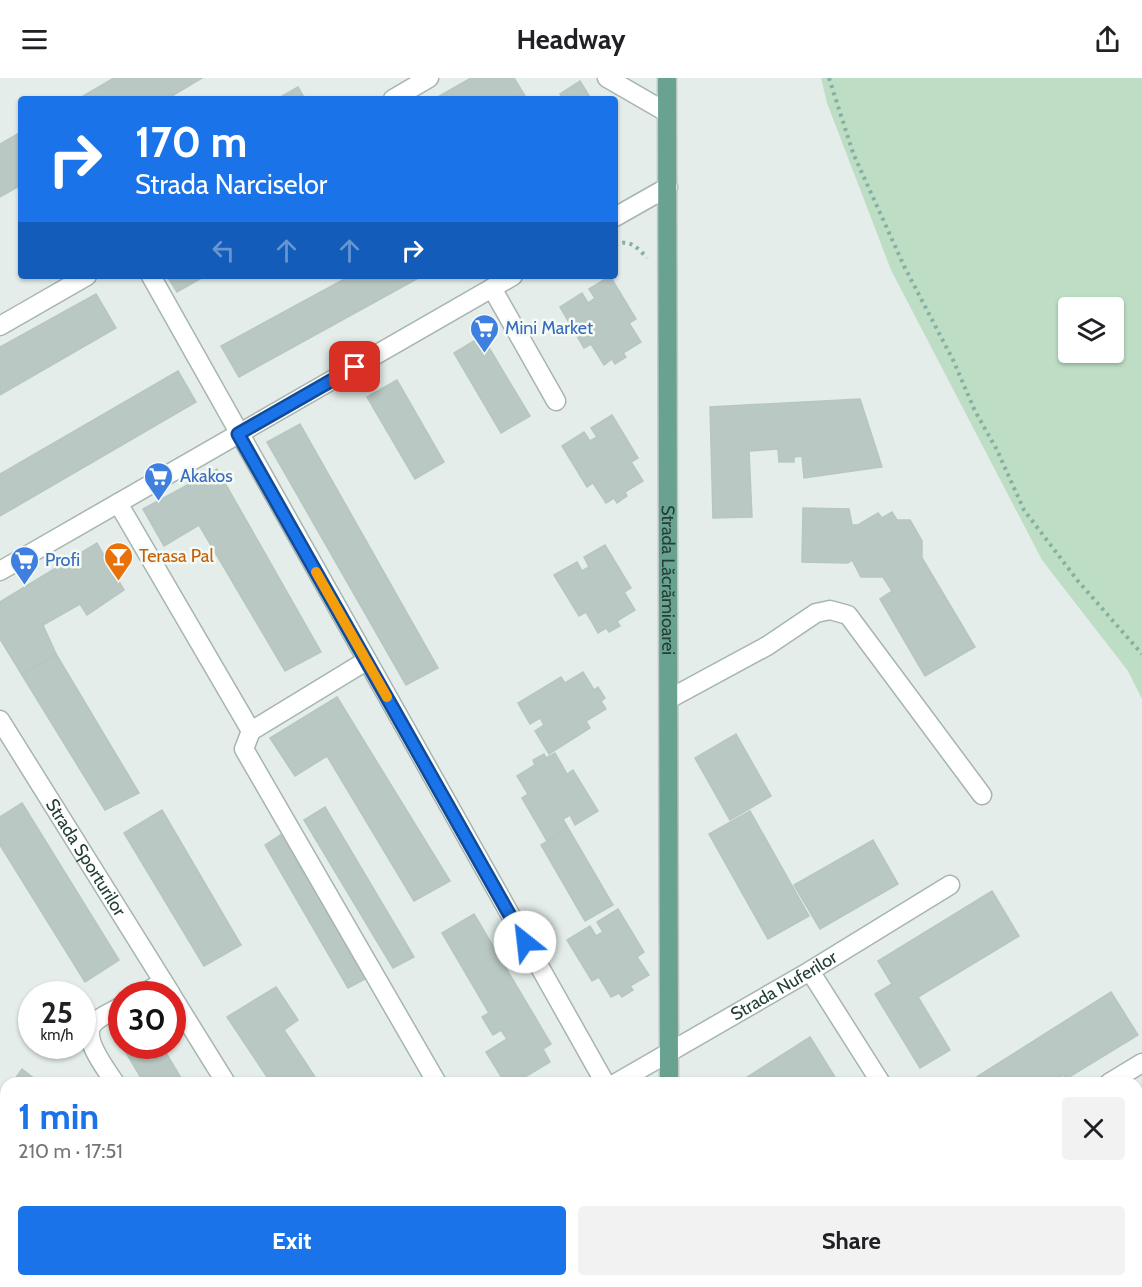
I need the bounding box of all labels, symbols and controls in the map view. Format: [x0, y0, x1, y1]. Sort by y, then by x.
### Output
icon: menu [18, 23, 51, 56]
text: Headway [517, 23, 625, 56]
icon: share [1091, 23, 1124, 56]
text: 170 m [135, 116, 247, 168]
icon: right [36, 120, 114, 198]
text: Strada Narciselor [135, 168, 327, 201]
icon: left [207, 234, 240, 267]
icon: ahead [270, 234, 303, 267]
icon: ahead [333, 234, 366, 267]
icon: right [396, 234, 429, 267]
map controls [1058, 297, 1124, 363]
button: layers [1058, 297, 1124, 363]
supermarket icon: Mini Market [468, 312, 500, 354]
place label: Mini Market [505, 317, 593, 339]
pin [329, 341, 380, 392]
icon: arrive [338, 350, 371, 383]
supermarket icon: Akakos [143, 460, 175, 502]
place label: Akakos [180, 465, 233, 487]
street label: Strada Lăcrămioarei [657, 505, 679, 655]
bar icon: Terasa Pal [102, 540, 134, 582]
supermarket icon: Profi [8, 544, 40, 586]
place label: Terasa Pal [139, 545, 214, 567]
place label: Profi [45, 549, 80, 571]
street label: Strada Sporturilor [41, 795, 131, 920]
position arrow [493, 910, 557, 974]
street label: Strada Nuferilor [727, 946, 841, 1025]
speed limit sign: 30 [108, 981, 186, 1059]
text: 25 [41, 994, 73, 1031]
text: km/h [41, 1026, 73, 1044]
text: 1 min [18, 1094, 99, 1138]
button: close [1062, 1097, 1125, 1160]
text: 210 m · 17:51 [18, 1139, 123, 1163]
button: Exit [18, 1206, 566, 1275]
button: Share [578, 1206, 1125, 1275]

